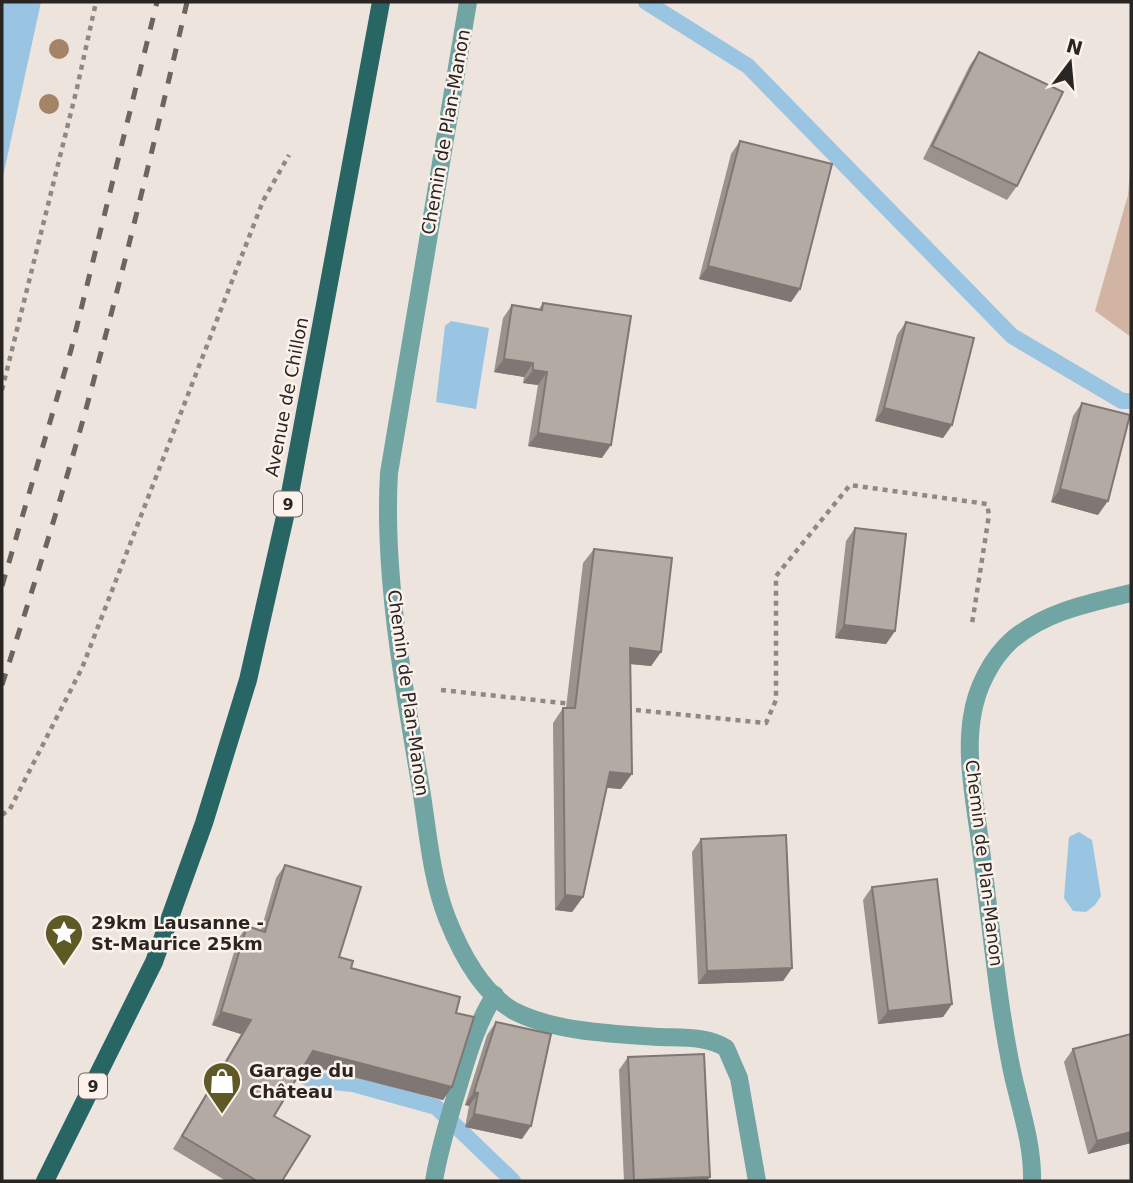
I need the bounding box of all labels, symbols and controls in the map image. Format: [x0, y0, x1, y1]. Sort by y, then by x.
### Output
street label: Chemin de Plan-Manon [417, 28, 474, 236]
north arrow [1035, 28, 1105, 98]
text: N [1064, 34, 1085, 59]
street label: Avenue de Chillon [261, 315, 312, 479]
road number: 9 [274, 491, 302, 516]
street label: Chemin de Plan-Manon [384, 588, 433, 797]
street label: Chemin de Plan-Manon [961, 758, 1008, 968]
place icon: 29km Lausanne - St-Maurice 25km [43, 912, 85, 967]
place label: 29km Lausanne - St-Maurice 25km [91, 912, 264, 954]
shop icon: Garage du Château [201, 1060, 243, 1115]
place label: Garage du Château [249, 1060, 354, 1102]
road number: 9 [79, 1074, 107, 1098]

